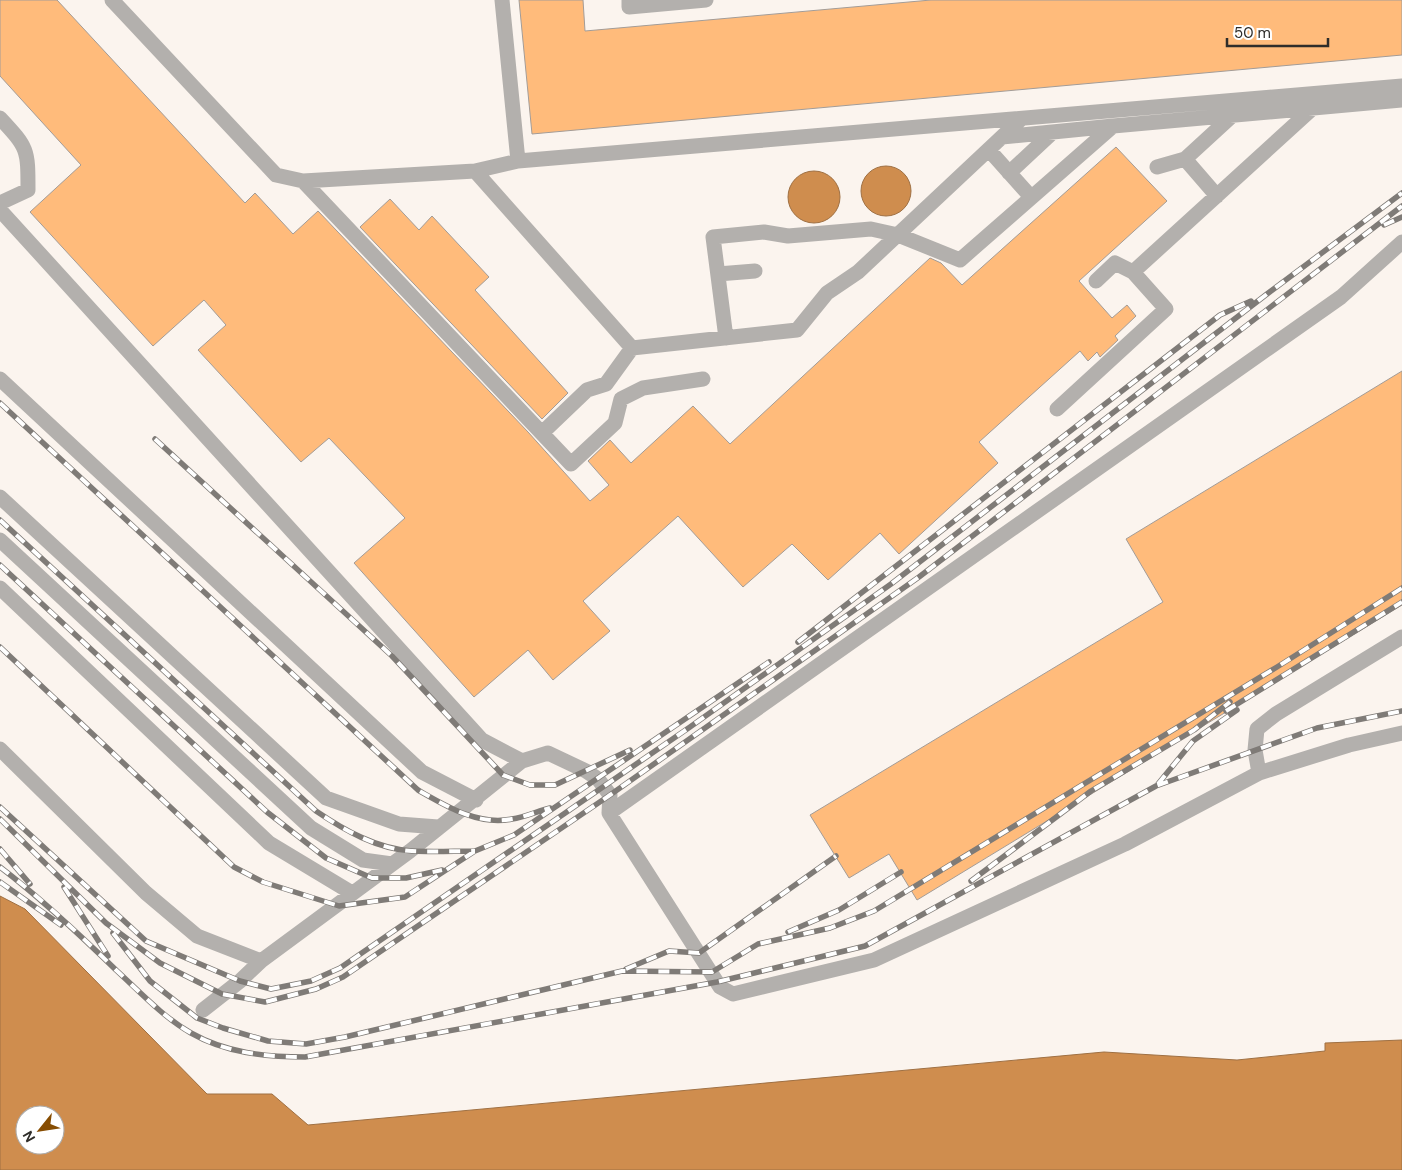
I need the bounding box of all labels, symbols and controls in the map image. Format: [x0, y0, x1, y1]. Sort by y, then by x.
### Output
scale bar [1227, 15, 1328, 47]
text: 50 m [1234, 23, 1271, 43]
north arrow [15, 1105, 65, 1155]
text: N [18, 1128, 39, 1145]

